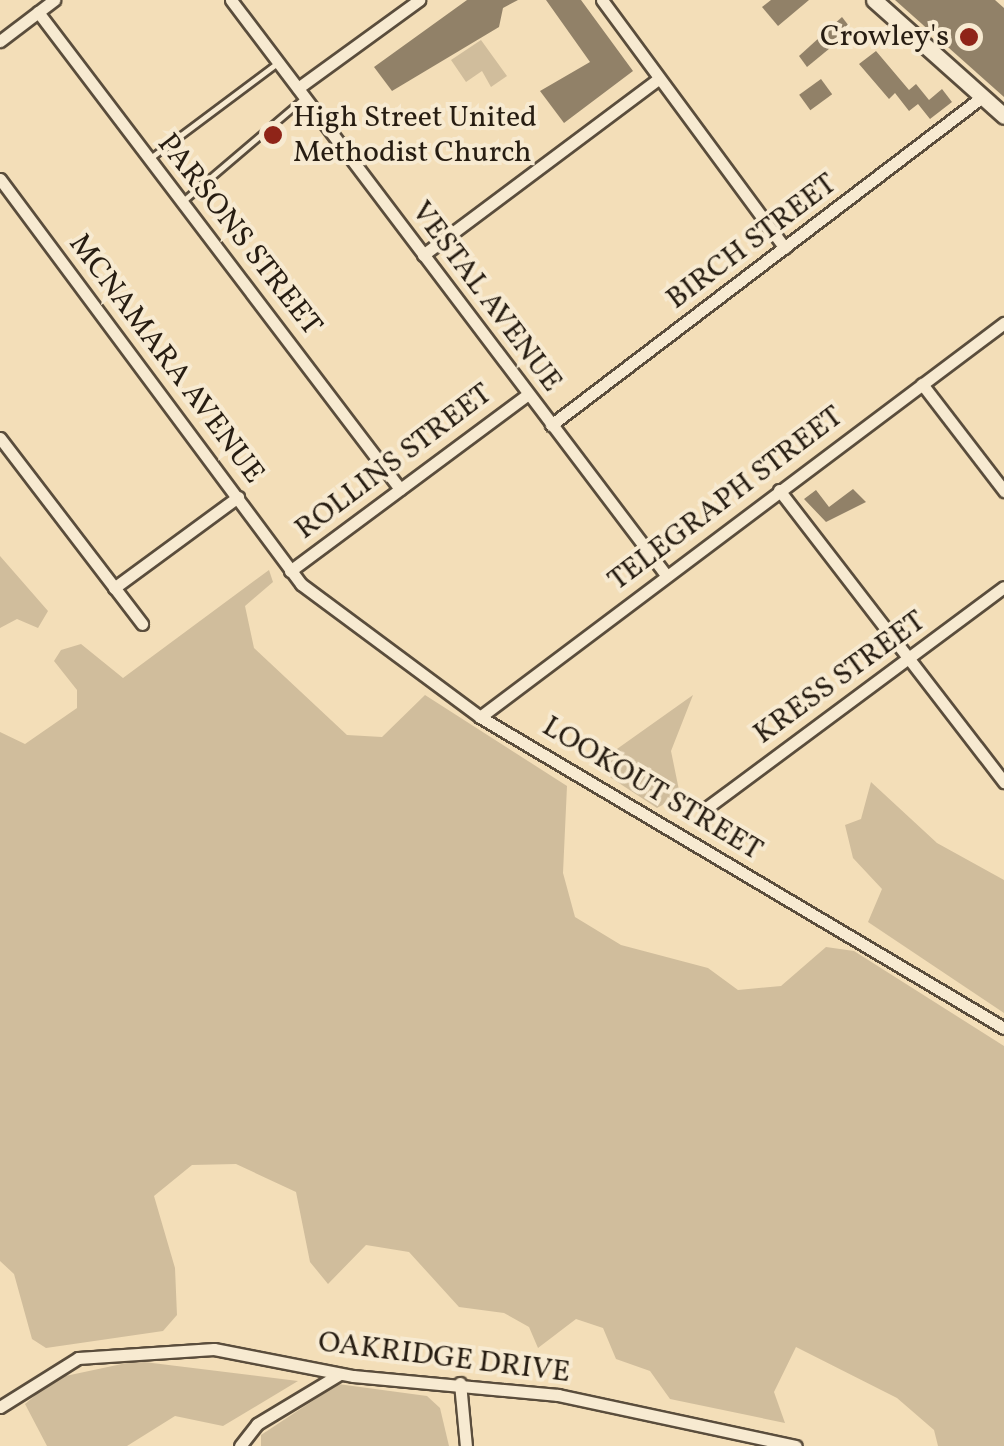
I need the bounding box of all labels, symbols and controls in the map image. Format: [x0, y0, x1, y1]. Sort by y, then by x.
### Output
place label: Crowley's [820, 19, 949, 55]
marker: Crowley's [958, 26, 980, 48]
place label: High Street United Methodist Church [293, 100, 537, 170]
marker: High Street United Methodist Church [262, 124, 284, 146]
street label: PARSONS STREET [149, 127, 329, 343]
street label: BIRCH STREET [660, 166, 844, 318]
street label: VESTAL AVENUE [403, 195, 569, 399]
street label: MCNAMARA AVENUE [61, 227, 271, 491]
street label: ROLLINS STREET [288, 376, 500, 548]
street label: TELEGRAPH STREET [601, 399, 851, 599]
street label: KRESS STREET [747, 604, 933, 752]
street label: LOOKOUT STREET [535, 709, 769, 869]
street label: OAKRIDGE DRIVE [316, 1325, 572, 1391]

